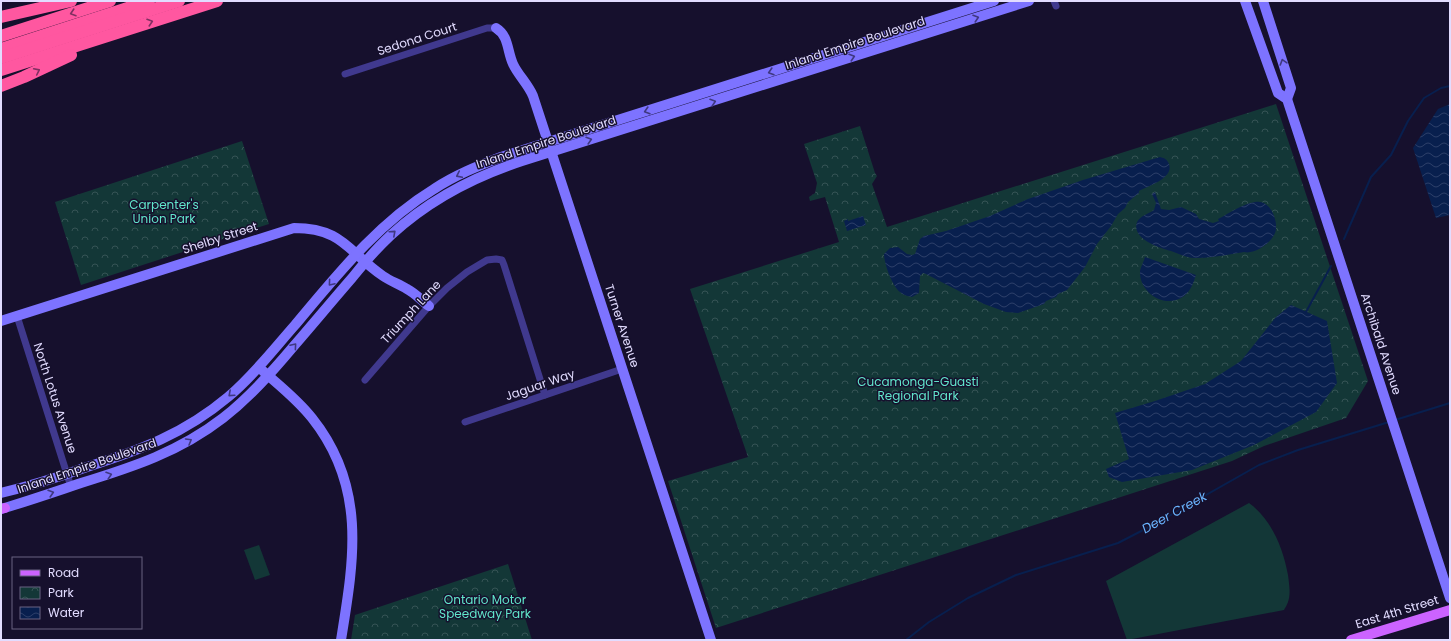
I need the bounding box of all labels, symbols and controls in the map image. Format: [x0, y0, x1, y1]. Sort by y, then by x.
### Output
one-way arrow [70, 8, 77, 17]
street label: Inland Empire Boulevard [783, 12, 927, 73]
one-way arrow [972, 14, 979, 23]
street label: Sedona Court [375, 18, 459, 59]
one-way arrow [147, 19, 154, 27]
one-way arrow [848, 53, 855, 62]
one-way arrow [1279, 59, 1288, 66]
one-way arrow [767, 67, 774, 76]
one-way arrow [33, 68, 40, 76]
one-way arrow [709, 98, 716, 107]
one-way arrow [643, 106, 650, 115]
street label: Inland Empire Boulevard [474, 111, 618, 172]
one-way arrow [585, 136, 592, 145]
one-way arrow [456, 170, 463, 178]
park label: Carpenter's Union Park [129, 196, 199, 227]
street label: Shelby Street [180, 217, 260, 258]
one-way arrow [388, 231, 396, 238]
street label: Triumph Lane [377, 276, 445, 347]
one-way arrow [328, 278, 335, 285]
street label: Turner Avenue [601, 282, 644, 370]
street label: Archibald Avenue [1357, 291, 1406, 397]
street label: North Lotus Avenue [30, 340, 81, 455]
one-way arrow [289, 344, 296, 351]
street label: Jaguar Way [503, 365, 577, 404]
park label: Cucamonga-Guasti Regional Park [857, 373, 979, 404]
one-way arrow [228, 389, 236, 397]
street label: Inland Empire Boulevard [15, 434, 159, 497]
one-way arrow [185, 438, 192, 445]
one-way arrow [105, 471, 112, 480]
water label: Deer Creek [1138, 486, 1211, 538]
one-way arrow [47, 489, 54, 498]
legend [12, 557, 142, 629]
text: Road [48, 564, 79, 581]
text: Park [48, 584, 75, 601]
park label: Ontario Motor Speedway Park [439, 591, 532, 622]
street label: East 4th Street [1353, 591, 1440, 632]
text: Water [48, 604, 85, 621]

